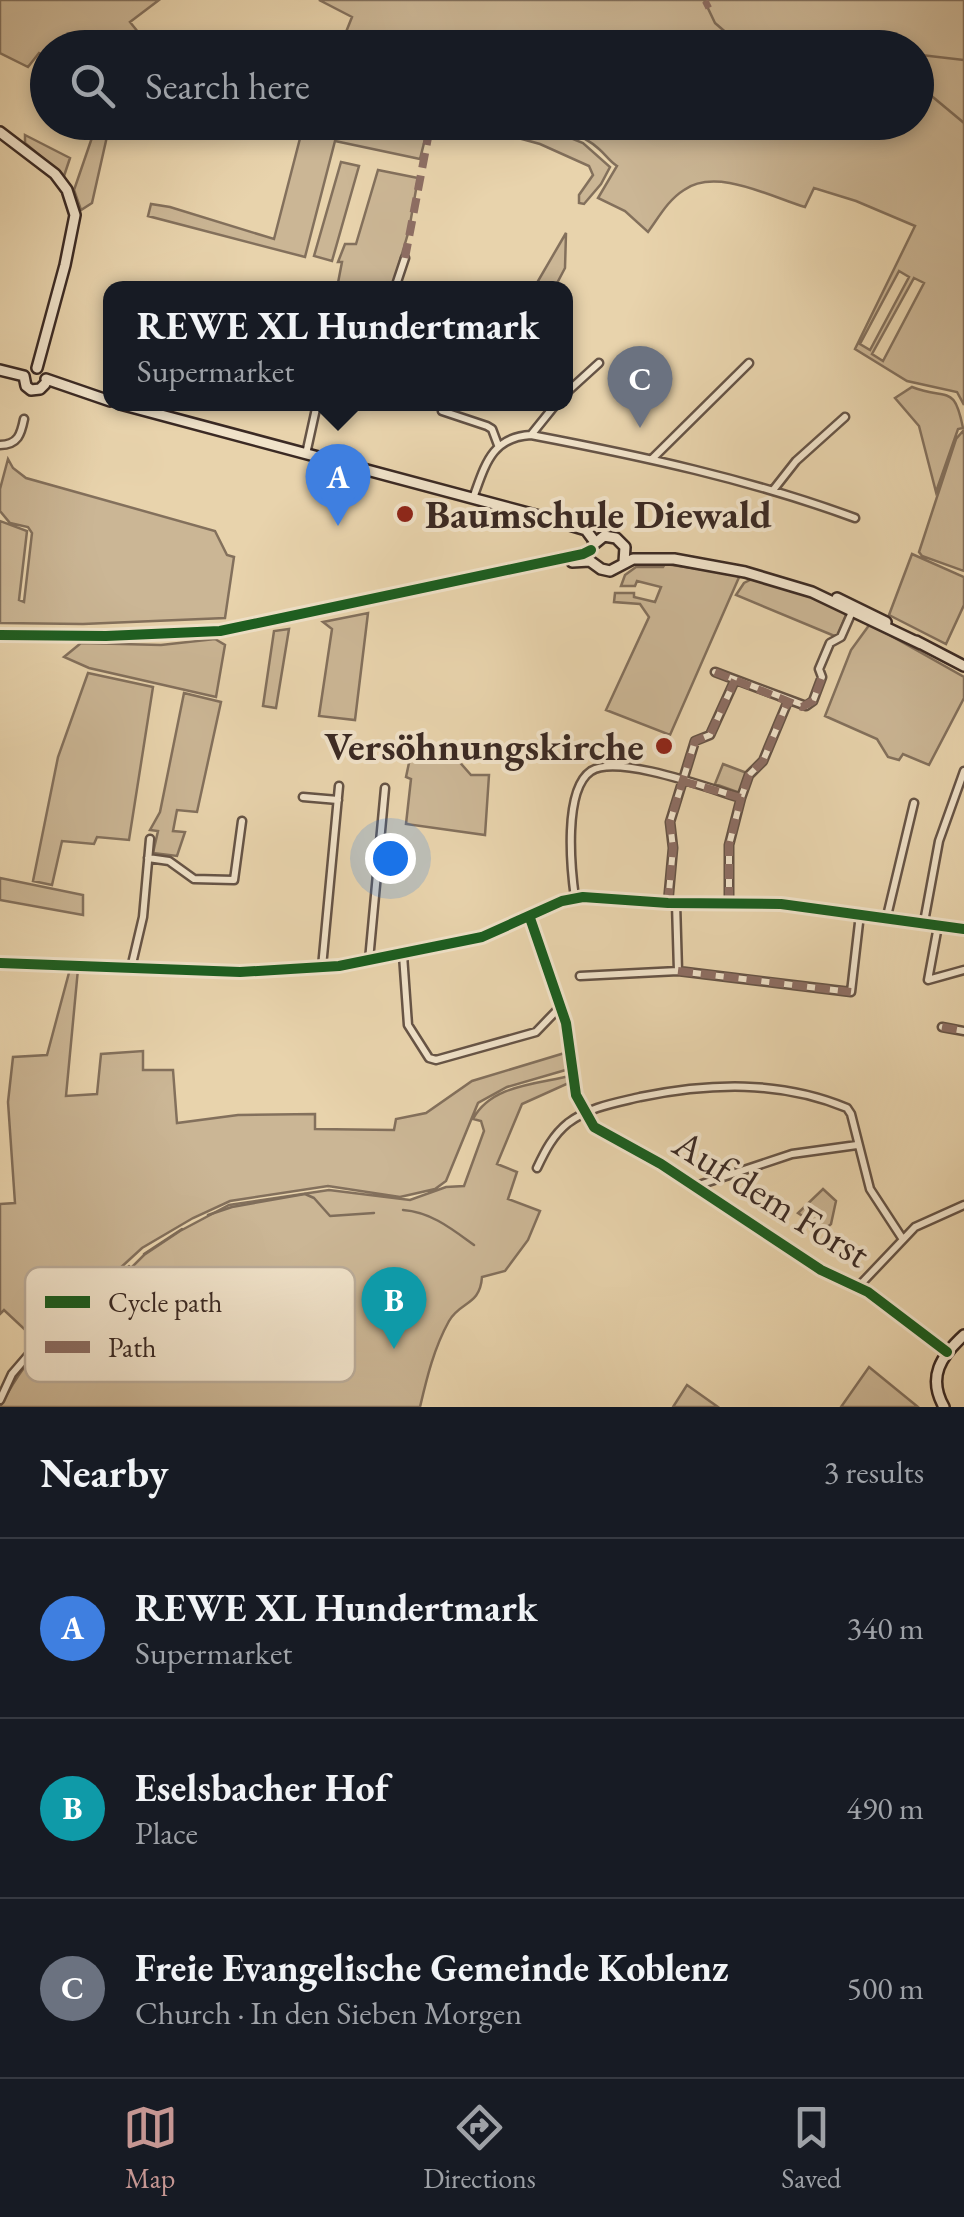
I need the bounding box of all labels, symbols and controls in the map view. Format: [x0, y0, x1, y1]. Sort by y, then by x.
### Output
search box [30, 30, 934, 140]
icon: search [65, 58, 120, 113]
text: Search here [145, 61, 310, 110]
popup [103, 281, 573, 411]
text: REWE XL Hundertmark [137, 301, 539, 350]
pin: C [608, 346, 672, 428]
text: Supermarket [137, 350, 294, 392]
pin: A [306, 444, 370, 526]
place label: Baumschule Diewald [425, 488, 772, 540]
marker: Baumschule Diewald [394, 503, 416, 525]
place label: Versöhnungskirche [324, 720, 644, 772]
marker: Versöhnungskirche [653, 735, 675, 757]
your location [365, 833, 416, 884]
street label: Auf dem Forst [663, 1117, 880, 1279]
pin: B [362, 1266, 426, 1349]
legend [25, 1267, 355, 1382]
text: Cycle path [108, 1284, 222, 1320]
text: Path [108, 1329, 156, 1365]
text: Nearby [40, 1445, 169, 1500]
text: 3 results [824, 1451, 924, 1493]
text: REWE XL Hundertmark [135, 1583, 537, 1632]
text: A [61, 1607, 84, 1649]
text: 340 m [847, 1607, 924, 1649]
text: Supermarket [135, 1632, 292, 1674]
text: Eselsbacher Hof [135, 1763, 388, 1812]
text: B [62, 1787, 83, 1829]
text: 490 m [847, 1787, 924, 1829]
text: Place [135, 1812, 198, 1854]
text: Freie Evangelische Gemeinde Koblenz [135, 1943, 729, 1992]
text: C [61, 1967, 84, 2009]
text: 500 m [847, 1967, 924, 2009]
text: Church · In den Sieben Morgen [135, 1992, 522, 2034]
tab: Map [123, 2100, 178, 2196]
tab: Directions [423, 2100, 536, 2196]
tab: Saved [781, 2100, 841, 2196]

